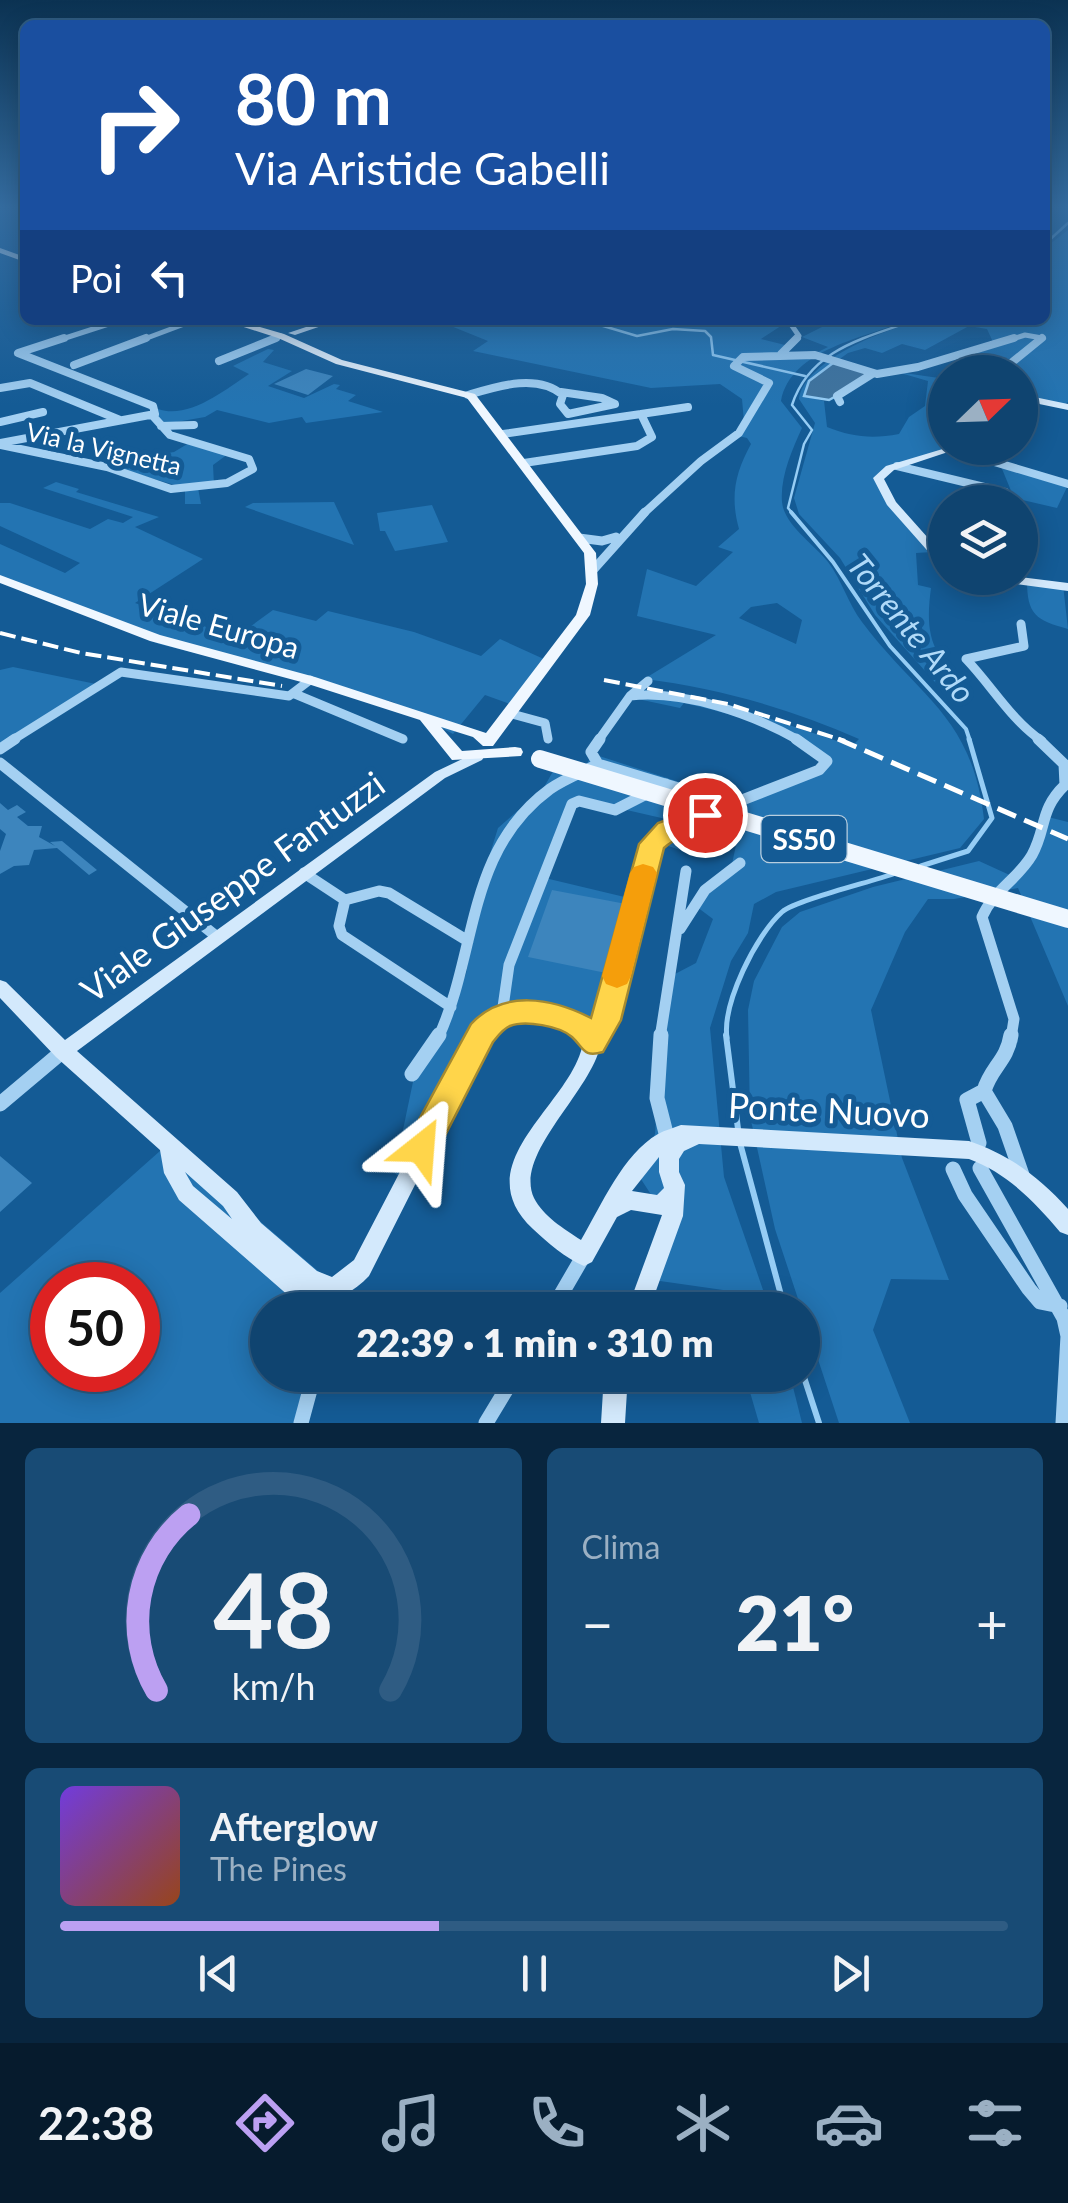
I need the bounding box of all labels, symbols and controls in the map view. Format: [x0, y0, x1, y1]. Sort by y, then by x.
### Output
text: 80 m [235, 56, 392, 140]
icon: right [70, 60, 200, 190]
text: Via Aristide Gabelli [235, 141, 610, 195]
icon: left [142, 250, 197, 305]
text: Poi [70, 255, 122, 301]
north arrow [928, 355, 1038, 465]
map controls [928, 355, 1038, 595]
street label: Via la Vignetta [24, 416, 184, 480]
button: layers [928, 485, 1038, 595]
water label: Torrente Ardo [840, 545, 984, 711]
street label: Viale Europa [135, 585, 303, 665]
street label: Viale Giuseppe Fantuzzi [72, 762, 392, 1010]
pin [663, 773, 748, 858]
icon: arrive [678, 788, 733, 843]
road number: SS50 [762, 816, 846, 862]
street label: Ponte Nuovo [727, 1083, 931, 1135]
position arrow [369, 1096, 473, 1200]
speed limit sign: 50 [30, 1262, 160, 1392]
text: 22:39 · 1 min · 310 m [356, 1319, 714, 1365]
text: Clima [582, 1527, 660, 1566]
text: 48 [213, 1545, 334, 1670]
text: 21° [736, 1577, 854, 1667]
text: − [582, 1590, 613, 1656]
text: + [976, 1590, 1008, 1656]
text: km/h [231, 1665, 315, 1708]
text: Afterglow [210, 1803, 378, 1849]
text: The Pines [210, 1849, 347, 1888]
icon: previous [191, 1946, 246, 2001]
icon: pause [507, 1946, 562, 2001]
icon: next [823, 1946, 878, 2001]
icon: directions [230, 2088, 300, 2158]
icon: music [376, 2088, 446, 2158]
icon: phone [522, 2088, 592, 2158]
icon: climate [668, 2088, 738, 2158]
icon: car [814, 2088, 884, 2158]
icon: filters [960, 2088, 1030, 2158]
text: 22:38 [38, 2096, 154, 2150]

